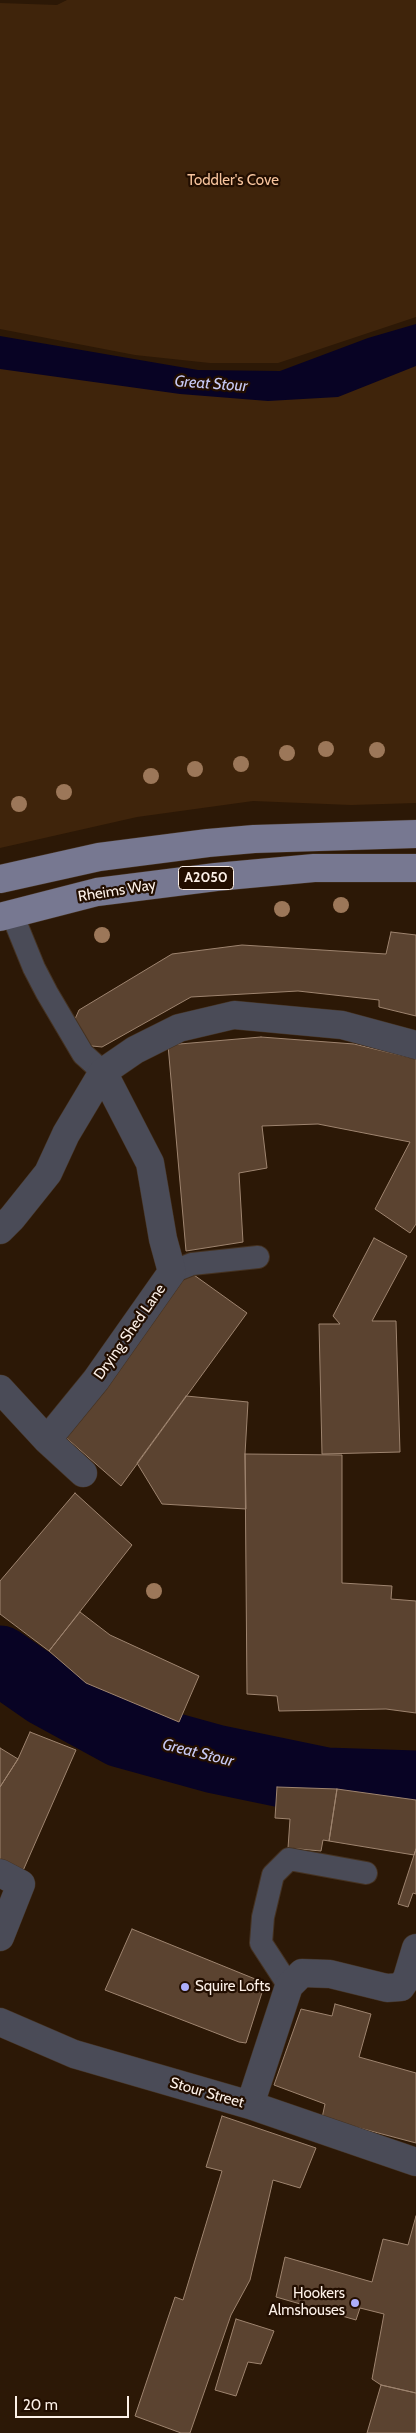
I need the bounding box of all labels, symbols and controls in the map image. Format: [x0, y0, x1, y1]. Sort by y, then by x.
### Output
park label: Toddler's Cove [187, 172, 279, 190]
water label: Great Stour [174, 372, 248, 396]
road number: A2050 [178, 866, 234, 890]
street label: Rheims Way [77, 876, 157, 906]
street label: Drying Shed Lane [90, 1281, 170, 1383]
water label: Great Stour [160, 1735, 236, 1771]
place label: Squire Lofts [195, 1978, 271, 1996]
marker: Squire Lofts [179, 1981, 191, 1993]
street label: Stour Street [168, 2074, 246, 2112]
place label: Hookers Almshouses [269, 2285, 345, 2320]
marker: Hookers Almshouses [349, 2297, 361, 2309]
scale bar [18, 2386, 131, 2418]
text: 20 m [23, 2396, 58, 2414]

